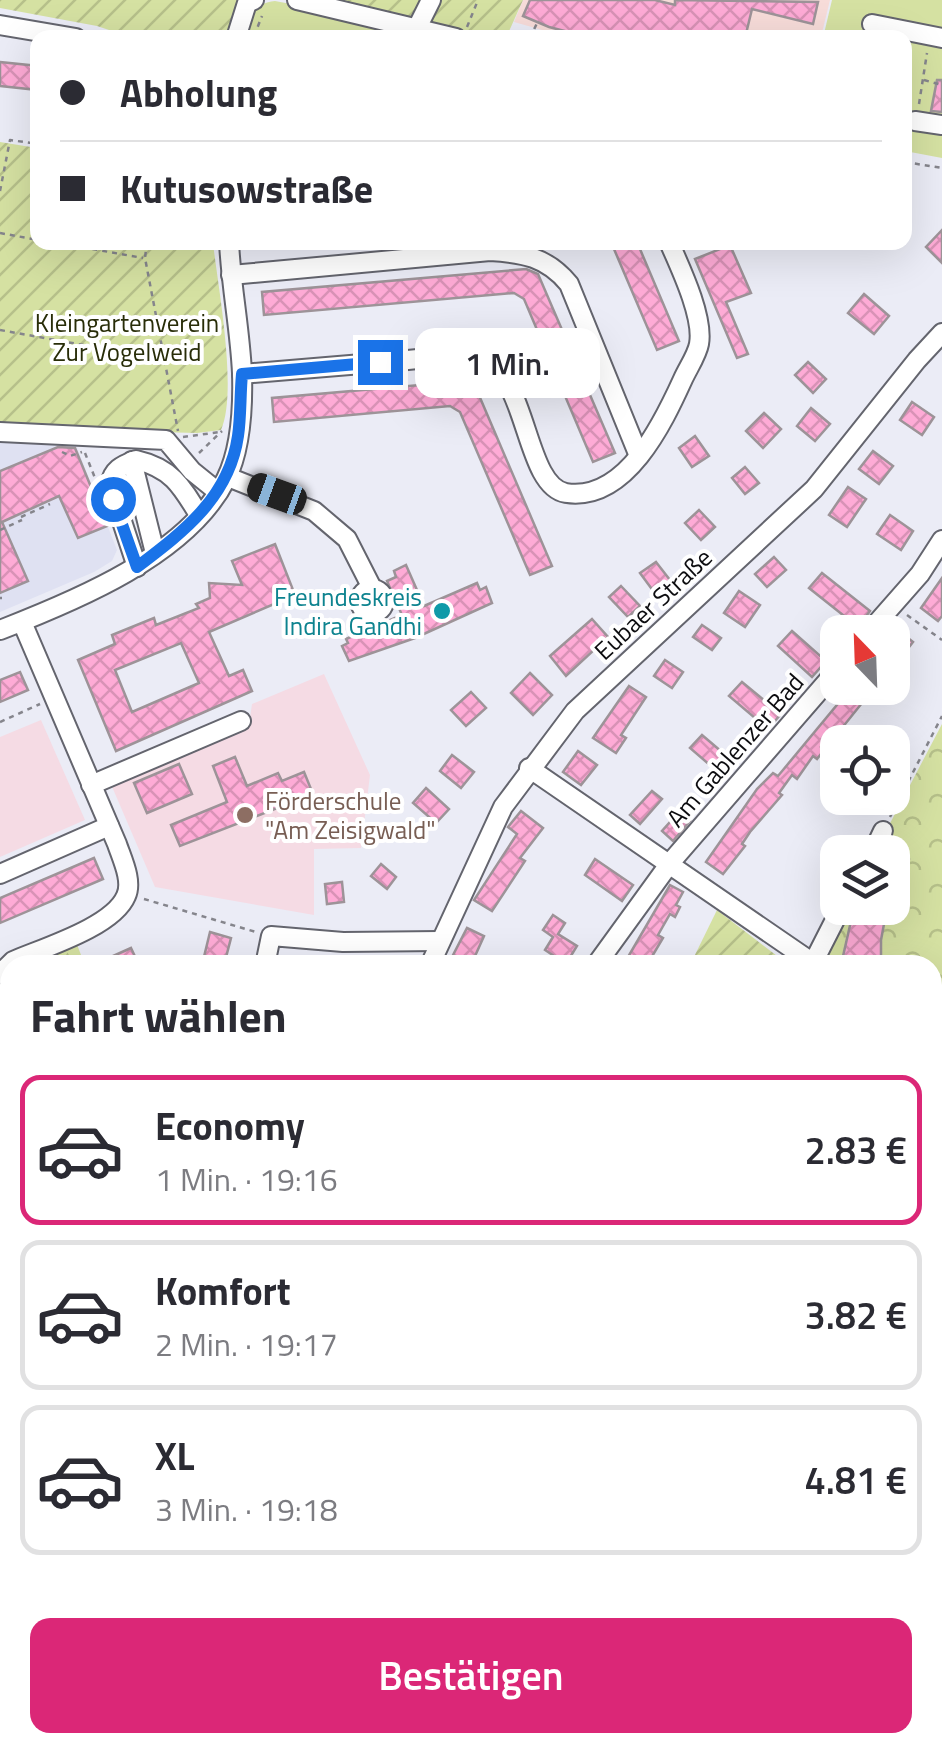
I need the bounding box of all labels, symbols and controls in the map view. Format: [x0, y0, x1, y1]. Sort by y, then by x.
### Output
text: Abholung [120, 64, 277, 122]
text: Kutusowstraße [120, 160, 373, 218]
park label: Kleingartenverein Zur Vogelweid [35, 304, 219, 371]
callout: 1 Min. [415, 327, 600, 397]
text: 1 Min. [465, 339, 550, 387]
route end [358, 340, 403, 385]
car [244, 470, 310, 518]
route start [91, 477, 136, 522]
street label: Eubaer Straße [585, 539, 721, 669]
place label: Freundeskreis Indira Gandhi [274, 578, 422, 645]
marker: Freundeskreis Indira Gandhi [431, 600, 453, 622]
north arrow [820, 615, 910, 705]
map controls [820, 615, 910, 925]
street label: Am Gablenzer Bad [657, 665, 813, 835]
button: locate [820, 725, 910, 815]
place label: Förderschule "Am Zeisigwald" [265, 782, 436, 849]
marker: Förderschule "Am Zeisigwald" [234, 804, 256, 826]
button: layers [820, 835, 910, 925]
text: Fahrt wählen [30, 981, 287, 1049]
text: Economy [155, 1097, 305, 1155]
icon: car [35, 1105, 125, 1195]
text: 2.83 € [804, 1121, 907, 1179]
text: 1 Min. · 19:16 [155, 1155, 338, 1203]
text: Komfort [155, 1262, 291, 1320]
icon: car [35, 1270, 125, 1360]
text: 3.82 € [804, 1286, 907, 1344]
text: 2 Min. · 19:17 [155, 1320, 338, 1368]
text: XL [155, 1427, 195, 1485]
icon: car [35, 1435, 125, 1525]
text: 4.81 € [804, 1451, 907, 1509]
text: 3 Min. · 19:18 [155, 1485, 338, 1533]
button: Bestätigen [30, 1618, 912, 1733]

